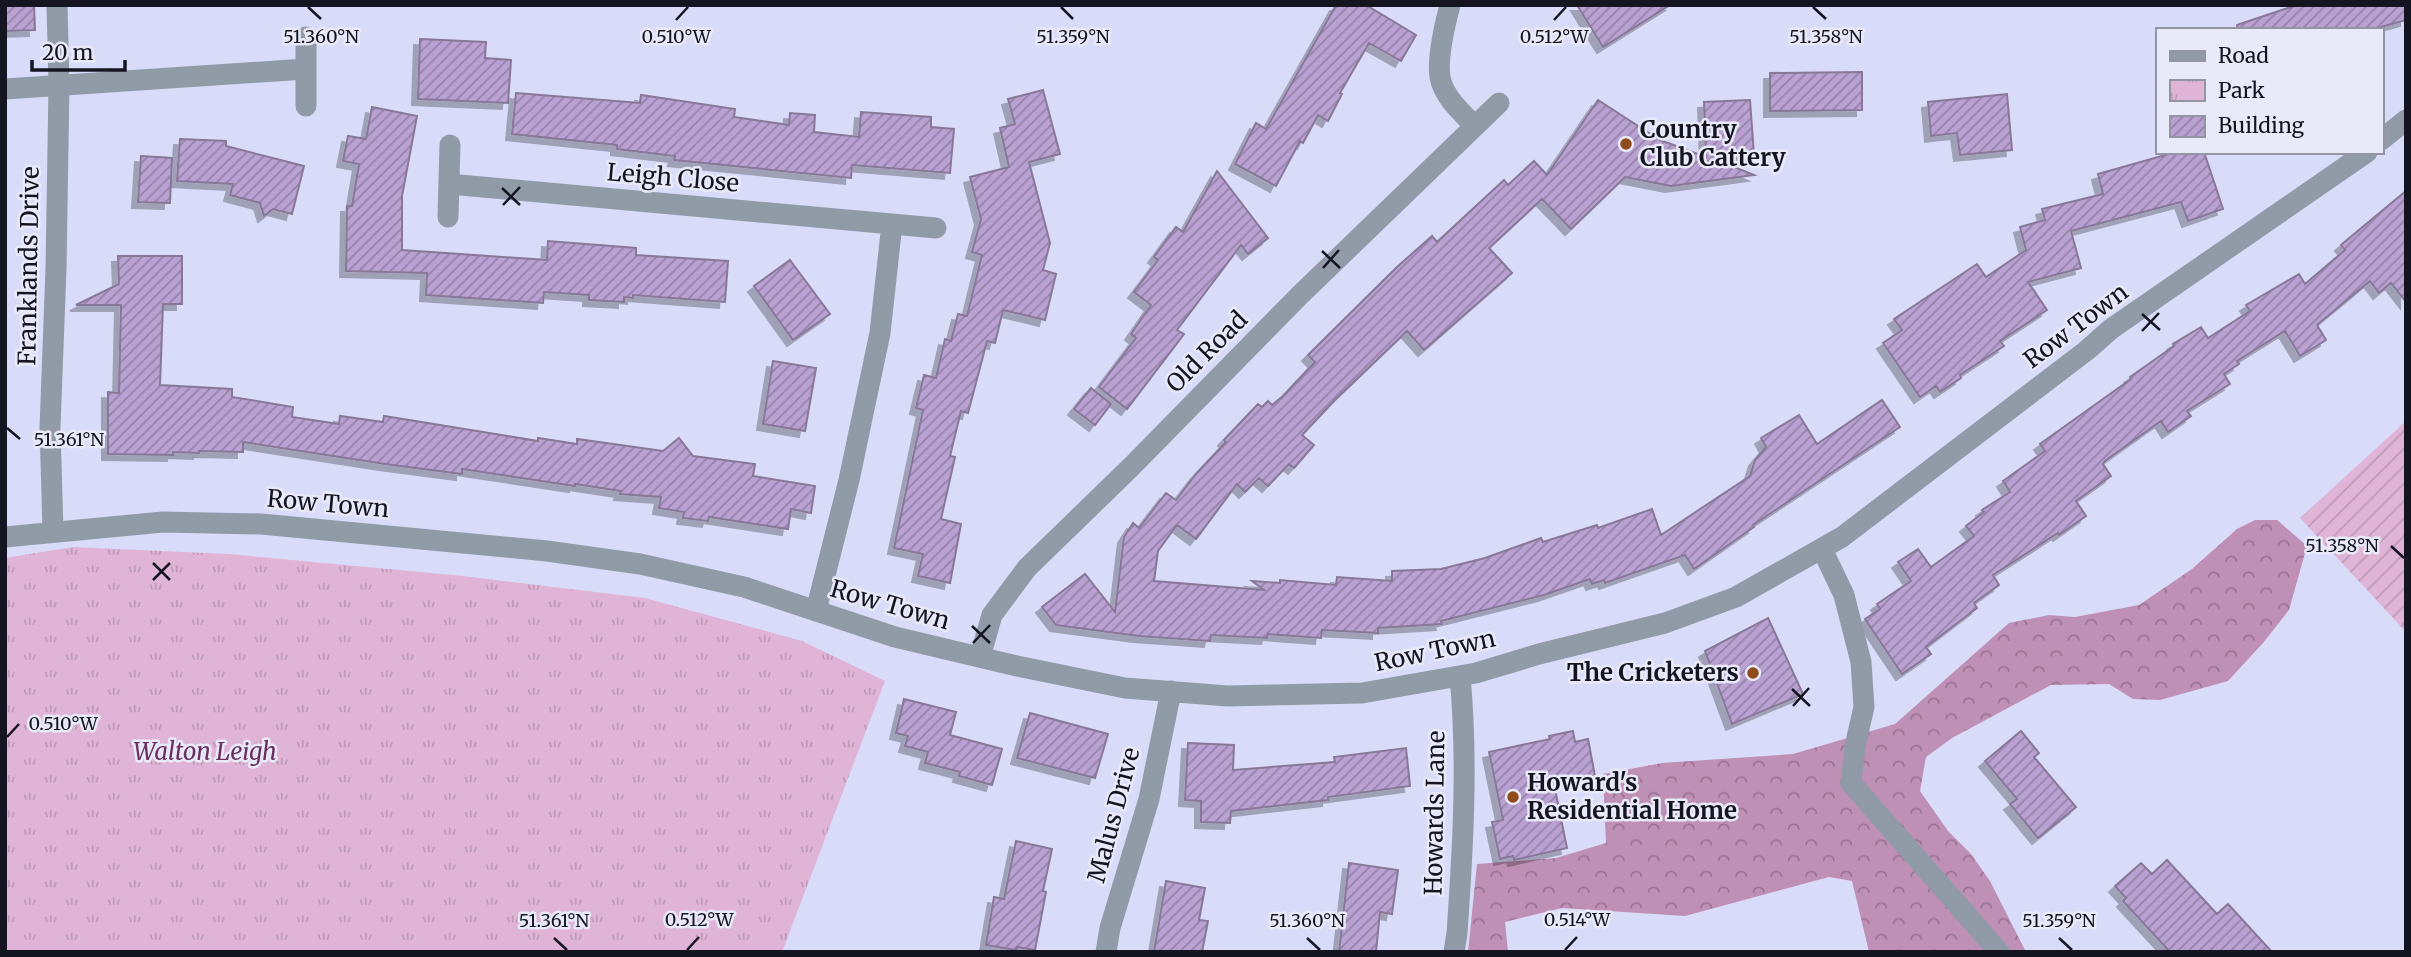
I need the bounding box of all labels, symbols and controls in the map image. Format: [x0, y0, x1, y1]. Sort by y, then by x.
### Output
text: 51.360°N [283, 25, 359, 48]
text: 0.510°W [641, 25, 712, 48]
text: 51.359°N [1036, 25, 1110, 48]
text: 0.512°W [1520, 25, 1589, 48]
text: 51.358°N [1789, 25, 1863, 48]
scale bar [32, 28, 124, 72]
legend [2156, 28, 2383, 154]
text: 20 m [42, 39, 94, 66]
text: Road [2218, 42, 2269, 69]
text: Park [2218, 77, 2265, 104]
text: Building [2218, 112, 2305, 139]
place label: Country Club Cattery [1640, 114, 1787, 173]
marker: Country Club Cattery [1618, 136, 1634, 152]
street label: Leigh Close [606, 156, 740, 199]
street label: Franklands Drive [11, 166, 46, 366]
street label: Row Town [2017, 276, 2134, 375]
street label: Old Road [1159, 304, 1254, 399]
text: 51.361°N [34, 428, 104, 451]
street label: Row Town [266, 483, 391, 524]
text: 51.358°N [2305, 534, 2379, 557]
street label: Row Town [827, 573, 954, 636]
street label: Row Town [1372, 623, 1498, 678]
place label: The Cricketers [1567, 657, 1739, 688]
marker: The Cricketers [1745, 665, 1761, 681]
text: 0.510°W [28, 712, 99, 735]
street label: Howards Lane [1418, 730, 1451, 896]
park label: Walton Leigh [133, 736, 277, 767]
street label: Malus Drive [1081, 744, 1146, 886]
place label: Howard's Residential Home [1527, 767, 1737, 826]
marker: Howard's Residential Home [1505, 789, 1521, 805]
text: 0.512°W [665, 908, 734, 931]
text: 0.514°W [1544, 908, 1611, 931]
text: 51.361°N [519, 909, 589, 932]
text: 51.360°N [1269, 909, 1345, 932]
text: 51.359°N [2022, 909, 2096, 932]

